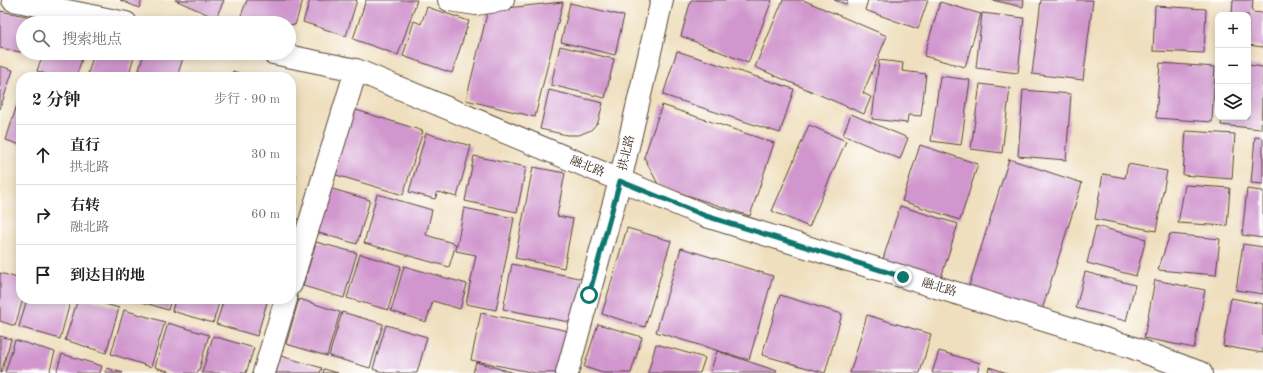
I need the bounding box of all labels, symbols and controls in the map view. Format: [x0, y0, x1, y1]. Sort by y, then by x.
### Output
map controls [1215, 12, 1251, 120]
button: + [1215, 12, 1251, 48]
search box [16, 16, 296, 60]
icon: search [30, 27, 52, 49]
text: 搜索地点 [62, 33, 122, 48]
button: − [1215, 48, 1251, 84]
button: layers [1215, 84, 1251, 120]
text: 2 分钟 [32, 92, 81, 109]
text: 步行 · 90 m [214, 93, 280, 106]
street label: 拱北路 [615, 134, 637, 172]
text: 直行 [70, 139, 100, 154]
icon: ahead [32, 144, 54, 166]
text: 30 m [251, 148, 280, 161]
street label: 融北路 [568, 153, 607, 179]
text: 拱北路 [70, 161, 109, 174]
text: 右转 [70, 199, 100, 214]
icon: right [32, 204, 54, 226]
text: 60 m [251, 208, 280, 221]
text: 融北路 [70, 221, 109, 234]
icon: arrive [32, 264, 54, 286]
route end [894, 268, 912, 286]
text: 到达目的地 [70, 269, 145, 284]
street label: 融北路 [920, 275, 959, 299]
route start [580, 286, 598, 304]

